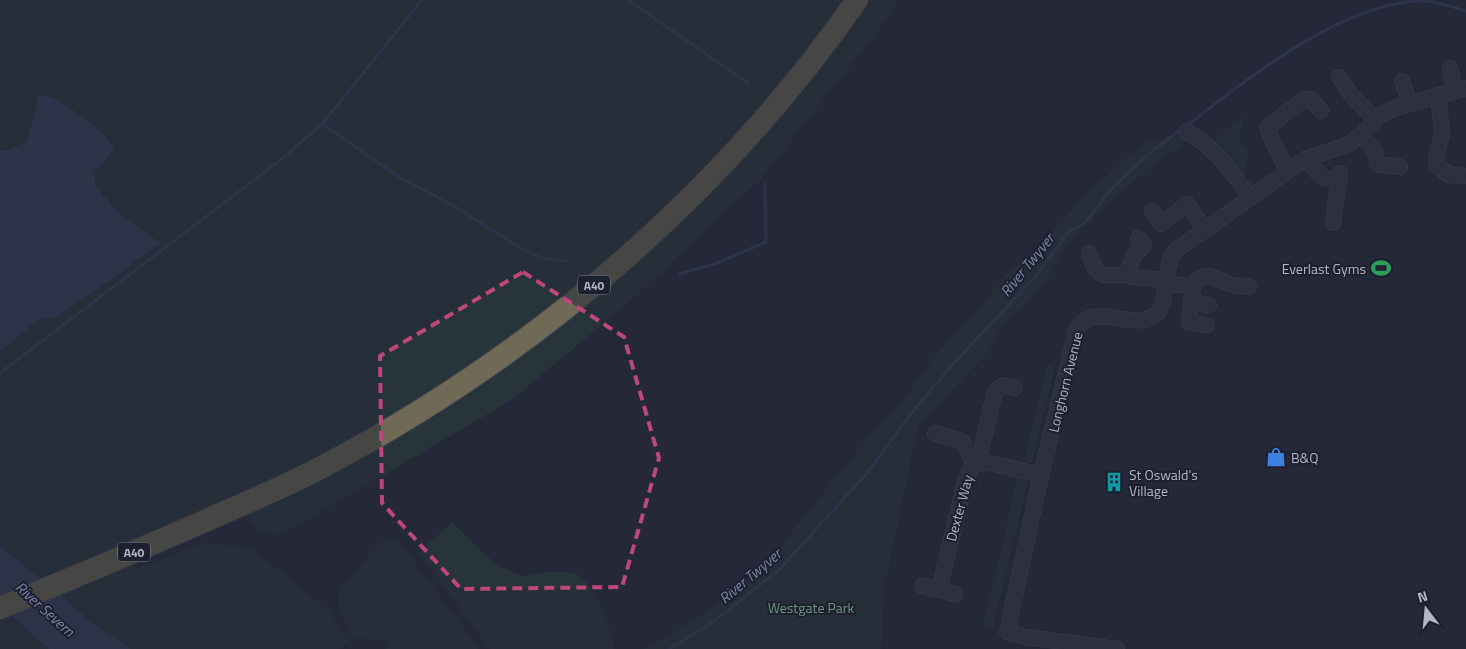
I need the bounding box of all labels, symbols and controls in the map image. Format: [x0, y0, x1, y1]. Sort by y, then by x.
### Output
water label: River Twyver [994, 227, 1061, 302]
sports icon: Everlast Gyms [1370, 257, 1392, 279]
place label: Everlast Gyms [1282, 258, 1366, 279]
road number: A40 [578, 276, 610, 294]
street label: Longhorn Avenue [1042, 330, 1088, 434]
shop icon: B&Q [1265, 446, 1287, 468]
place label: B&Q [1291, 447, 1318, 468]
place label: St Oswald's Village [1129, 464, 1198, 501]
building icon: St Oswald's Village [1103, 471, 1125, 493]
street label: Dexter Way [940, 472, 978, 544]
road number: A40 [118, 542, 150, 562]
water label: River Twyver [714, 542, 788, 609]
water label: River Severn [10, 576, 80, 642]
north arrow [1401, 584, 1451, 634]
text: N [1415, 585, 1430, 607]
park label: Westgate Park [768, 597, 855, 618]

